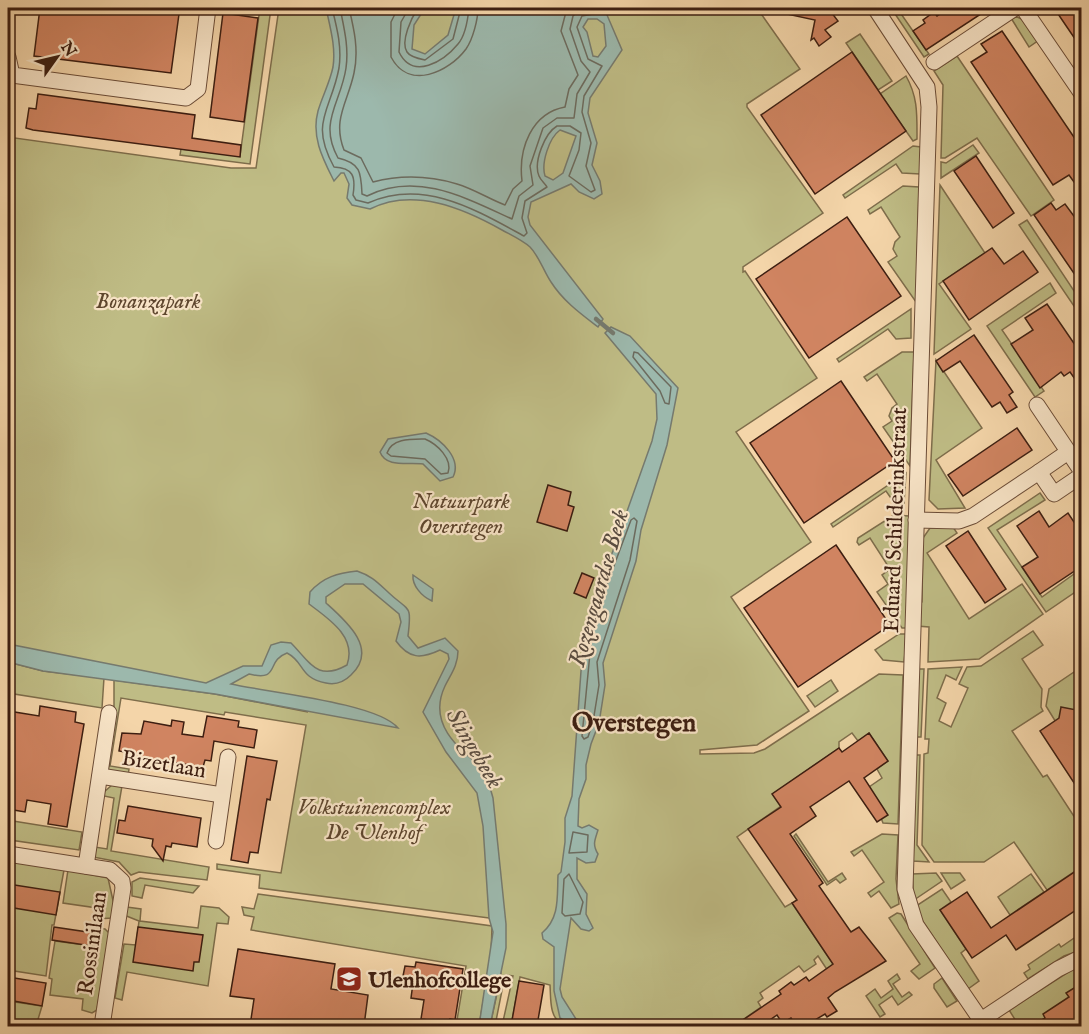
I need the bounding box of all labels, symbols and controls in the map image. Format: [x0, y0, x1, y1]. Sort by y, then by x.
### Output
north arrow [27, 27, 87, 87]
text: N [55, 38, 80, 61]
park label: Bonanzapark [96, 288, 201, 316]
street label: Eduard Schilderinkstraat [878, 406, 914, 633]
park label: Natuurpark Overstegen [412, 488, 510, 541]
water label: Rozengaardse Beek [562, 506, 637, 671]
water label: Slingebeek [438, 703, 510, 795]
district label: Overstegen [572, 707, 696, 740]
street label: Bizetlaan [119, 744, 208, 785]
park label: Volkstuinencomplex De Ulenhof [297, 794, 451, 847]
street label: Rossinilaan [72, 889, 114, 997]
school or university icon: Ulenhofcollege [334, 964, 364, 994]
place label: Ulenhofcollege [367, 967, 511, 995]

